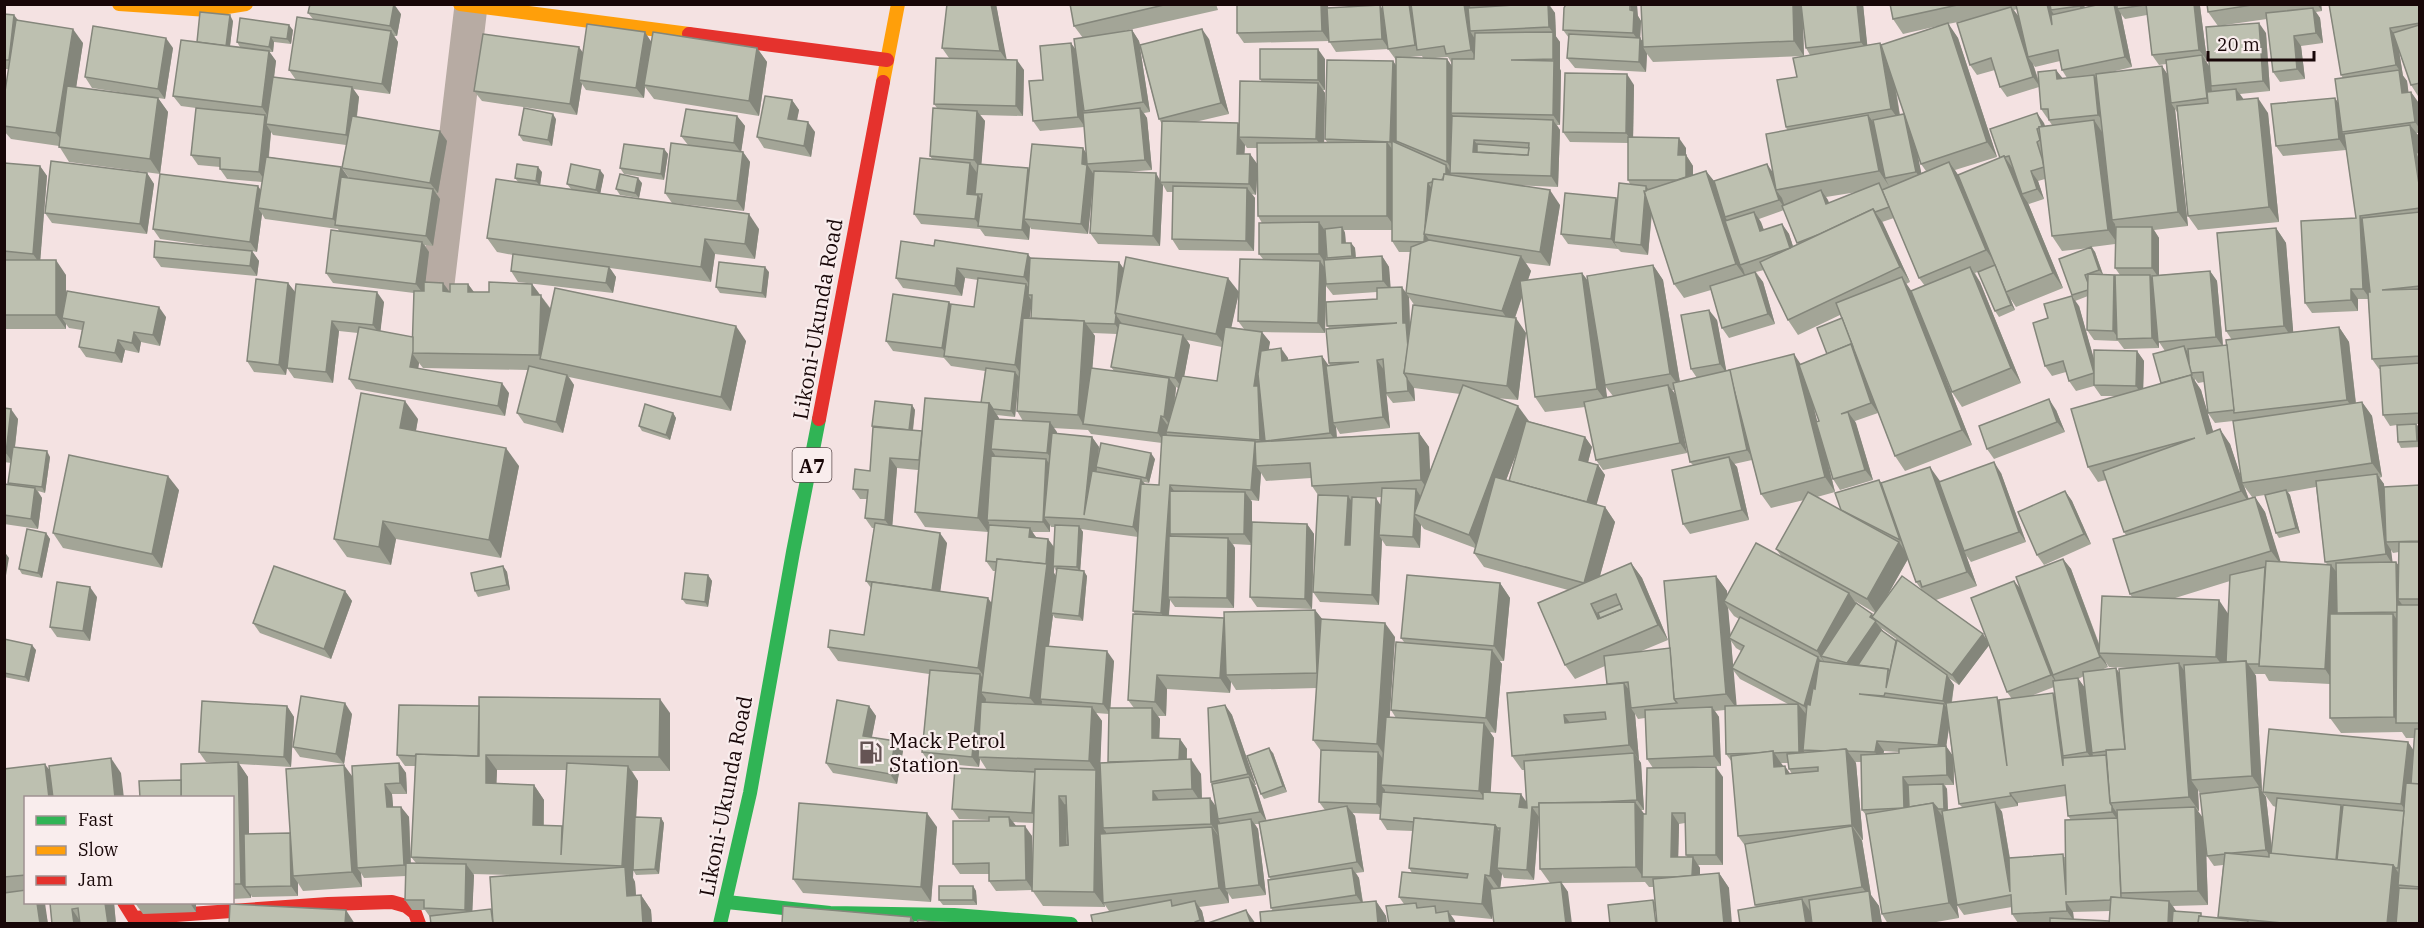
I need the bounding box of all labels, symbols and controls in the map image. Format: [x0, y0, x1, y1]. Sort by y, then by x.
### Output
scale bar [2208, 24, 2314, 62]
text: 20 m [2217, 33, 2260, 56]
street label: Likoni-Ukunda Road [785, 216, 849, 422]
road number: A7 [792, 448, 832, 482]
street label: Likoni-Ukunda Road [692, 693, 758, 899]
place label: Mack Petrol Station [889, 726, 1006, 778]
fuel station icon: Mack Petrol Station [858, 739, 884, 765]
legend [24, 796, 234, 904]
text: Fast [78, 808, 113, 831]
text: Slow [78, 838, 118, 861]
text: Jam [78, 868, 113, 891]

